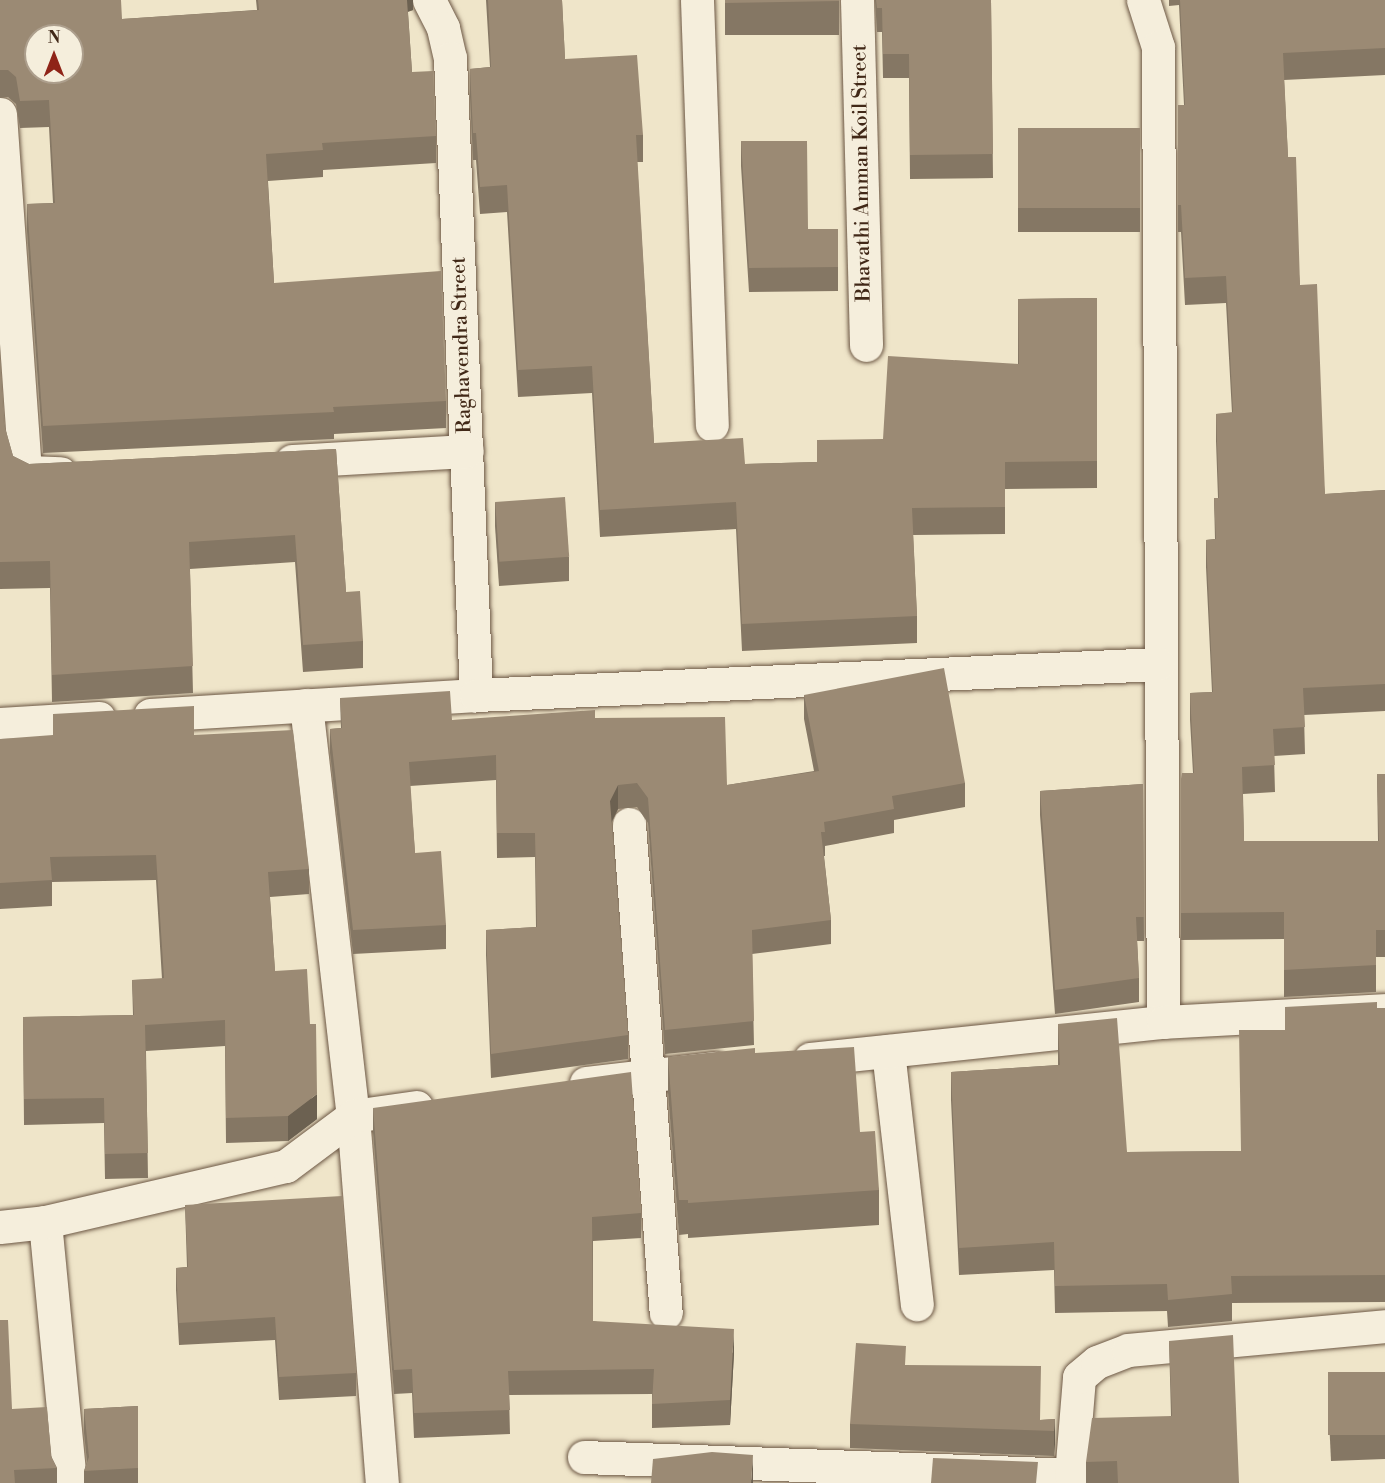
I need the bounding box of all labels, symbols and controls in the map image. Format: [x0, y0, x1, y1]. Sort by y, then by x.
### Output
north arrow [24, 24, 84, 84]
text: N [48, 28, 60, 48]
street label: Bhavathi Amman Koil Street [848, 44, 876, 302]
street label: Raghavendra Street [447, 256, 477, 434]

